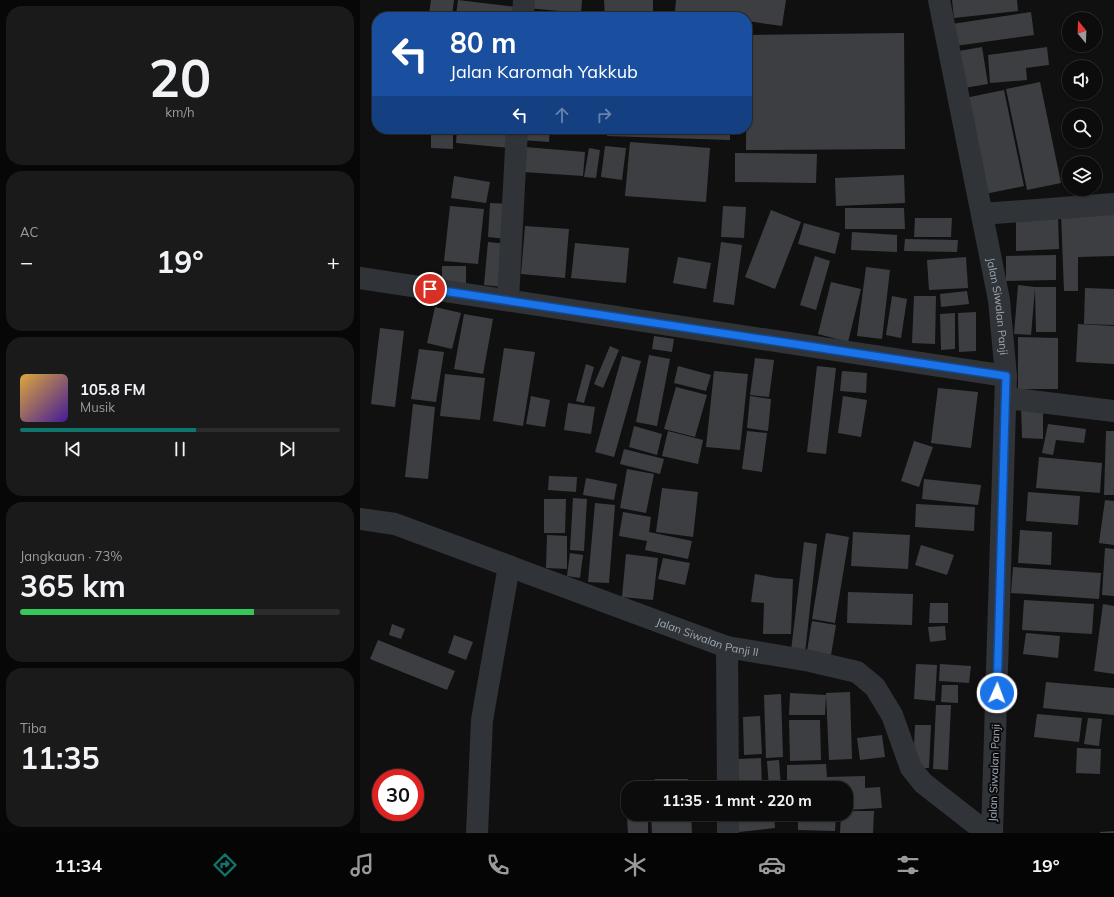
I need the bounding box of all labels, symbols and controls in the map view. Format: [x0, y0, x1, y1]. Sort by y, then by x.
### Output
north arrow [1062, 12, 1102, 52]
map controls [1062, 12, 1102, 196]
text: 80 m [450, 25, 516, 60]
icon: left [384, 28, 436, 80]
text: 20 [149, 45, 211, 110]
text: Jalan Karomah Yakkub [450, 60, 638, 83]
button: sound [1062, 60, 1102, 100]
text: km/h [165, 104, 195, 120]
icon: left [509, 104, 531, 126]
icon: ahead [551, 104, 573, 126]
icon: right [593, 104, 615, 126]
button: search [1062, 108, 1102, 148]
button: layers [1062, 156, 1102, 196]
text: AC [20, 224, 38, 240]
text: 19° [156, 243, 204, 281]
text: − [20, 248, 33, 276]
text: + [327, 248, 340, 276]
street label: Jalan Siwalan Panji [984, 256, 1011, 356]
pin [413, 272, 447, 306]
icon: arrive [419, 278, 441, 300]
text: 105.8 FM [80, 380, 145, 399]
text: Musik [80, 399, 115, 415]
icon: previous [62, 438, 84, 460]
icon: pause [169, 438, 191, 460]
icon: next [276, 438, 298, 460]
text: Jangkauan · 73% [20, 548, 122, 564]
text: 365 km [20, 567, 126, 605]
street label: Jalan Siwalan Panji II [654, 614, 760, 659]
position arrow [976, 672, 1018, 714]
text: Tiba [20, 720, 47, 736]
street label: Jalan Siwalan Panji [985, 724, 1003, 822]
text: 11:35 [20, 739, 99, 777]
speed limit sign: 30 [372, 769, 424, 821]
text: 11:35 · 1 mnt · 220 m [662, 791, 812, 810]
icon: directions [211, 851, 239, 879]
icon: music [348, 851, 376, 879]
icon: phone [484, 851, 512, 879]
icon: climate [621, 851, 649, 879]
icon: car [758, 851, 786, 879]
icon: filters [894, 851, 922, 879]
text: 11:34 [54, 854, 102, 877]
text: 19° [1031, 854, 1060, 877]

